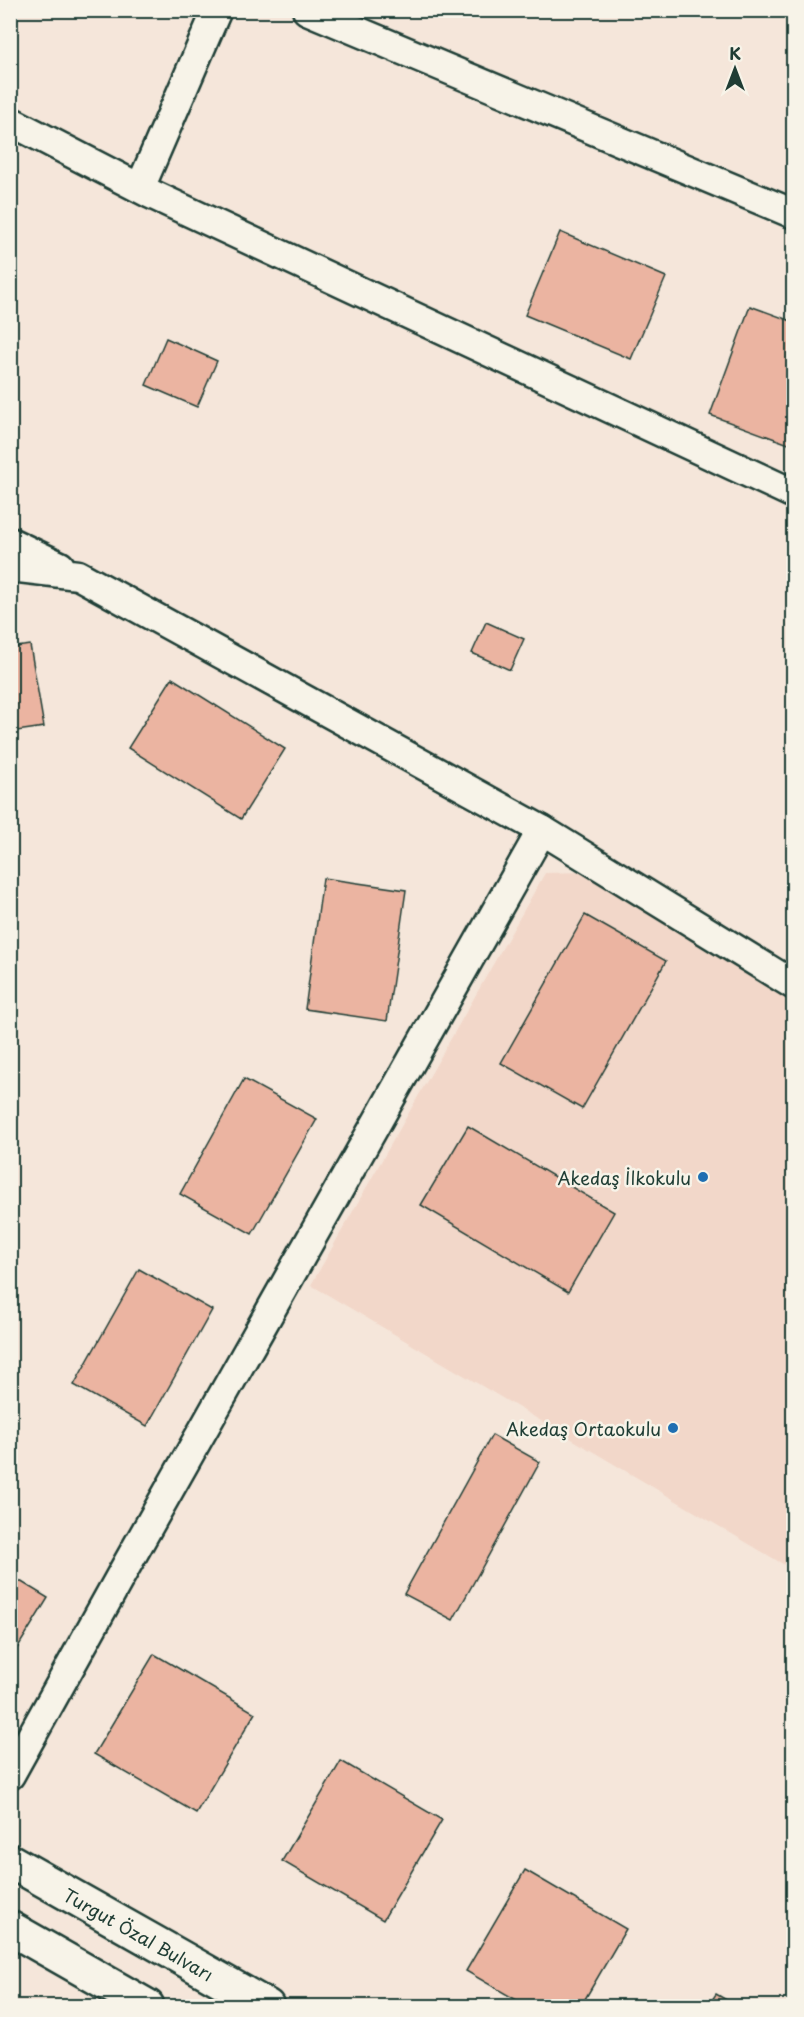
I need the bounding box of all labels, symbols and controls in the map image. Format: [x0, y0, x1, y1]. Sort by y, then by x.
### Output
north arrow [705, 39, 765, 99]
text: K [729, 41, 741, 65]
place label: Akedaş İlkokulu [557, 1164, 691, 1191]
marker: Akedaş İlkokulu [696, 1170, 710, 1184]
place label: Akedaş Ortaokulu [506, 1415, 661, 1442]
marker: Akedaş Ortaokulu [666, 1421, 680, 1435]
street label: Turgut Özal Bulvarı [59, 1881, 219, 1987]

